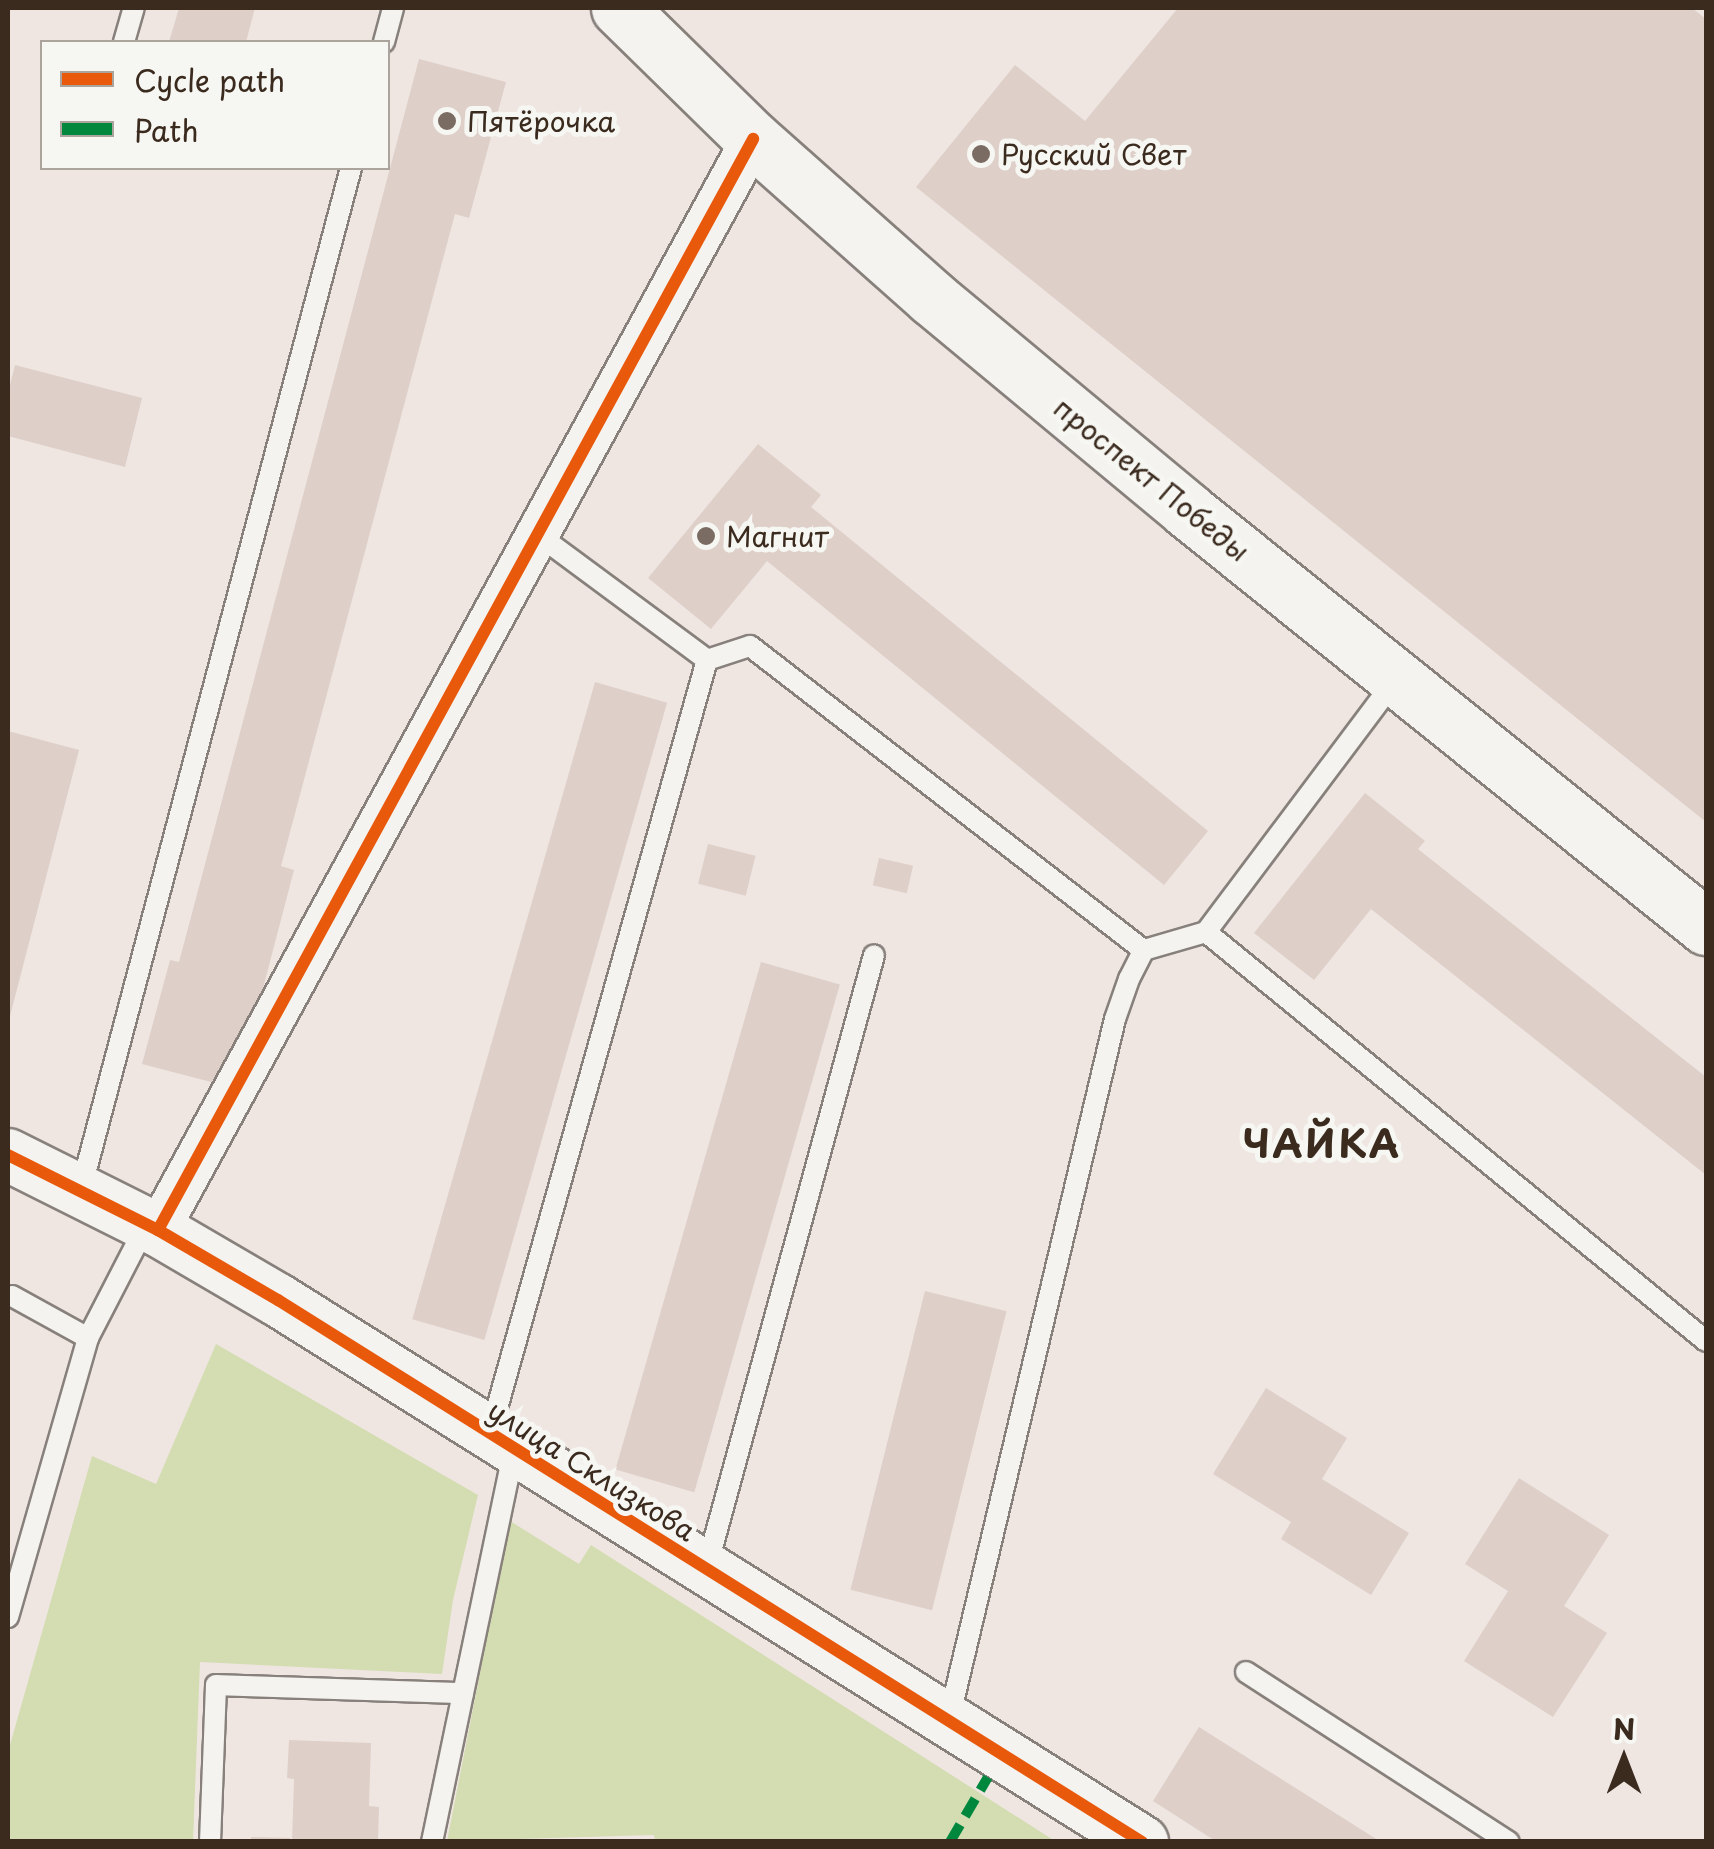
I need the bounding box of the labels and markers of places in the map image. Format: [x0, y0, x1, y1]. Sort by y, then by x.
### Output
place label: Пятёрочка [467, 104, 615, 138]
marker: Пятёрочка [436, 110, 458, 132]
place label: Русский Свет [1001, 137, 1187, 171]
marker: Русский Свет [970, 143, 992, 165]
place label: Магнит [726, 519, 828, 553]
marker: Магнит [695, 525, 717, 547]

